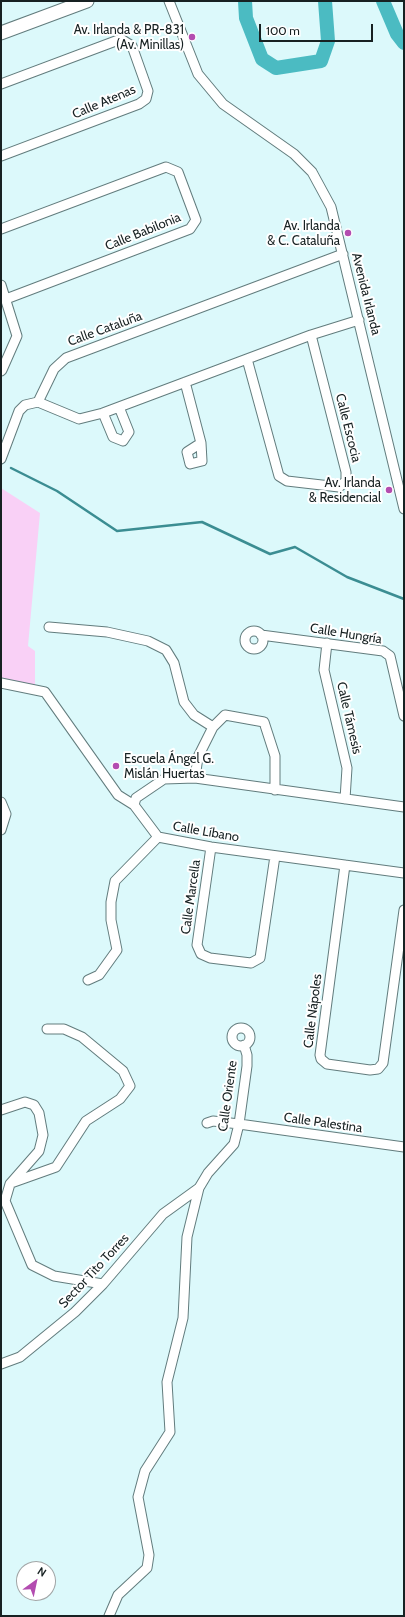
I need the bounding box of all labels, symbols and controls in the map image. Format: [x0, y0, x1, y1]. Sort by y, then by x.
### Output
scale bar [261, 16, 375, 42]
place label: Av. Irlanda & PR-831 (Av. Minillas) [74, 22, 184, 53]
text: 100 m [266, 23, 300, 38]
marker: Av. Irlanda & PR-831 (Av. Minillas) [187, 32, 197, 42]
street label: Calle Atenas [70, 82, 138, 122]
street label: Calle Babilonia [103, 210, 183, 254]
place label: Av. Irlanda & C. Cataluña [267, 218, 340, 249]
marker: Av. Irlanda & C. Cataluña [343, 228, 353, 238]
street label: Avenida Irlanda [348, 251, 384, 337]
street label: Calle Cataluña [66, 308, 144, 350]
street label: Calle Escocia [332, 392, 364, 464]
place label: Av. Irlanda & Residencial [309, 475, 381, 506]
marker: Av. Irlanda & Residencial [384, 485, 394, 495]
street label: Calle Hungría [309, 621, 383, 647]
street label: Calle Támesis [333, 680, 365, 756]
place label: Escuela Ángel G. Mislán Huertas [124, 751, 214, 782]
marker: Escuela Ángel G. Mislán Huertas [111, 761, 121, 771]
street label: Calle Líbano [172, 818, 240, 846]
street label: Calle Marcella [178, 859, 204, 935]
street label: Calle Nápoles [301, 973, 325, 1049]
street label: Calle Oriente [215, 1060, 241, 1132]
street label: Calle Palestina [283, 1110, 363, 1136]
street label: Sector Tito Torres [56, 1231, 132, 1311]
north arrow [16, 1561, 56, 1601]
text: N [35, 1564, 49, 1580]

